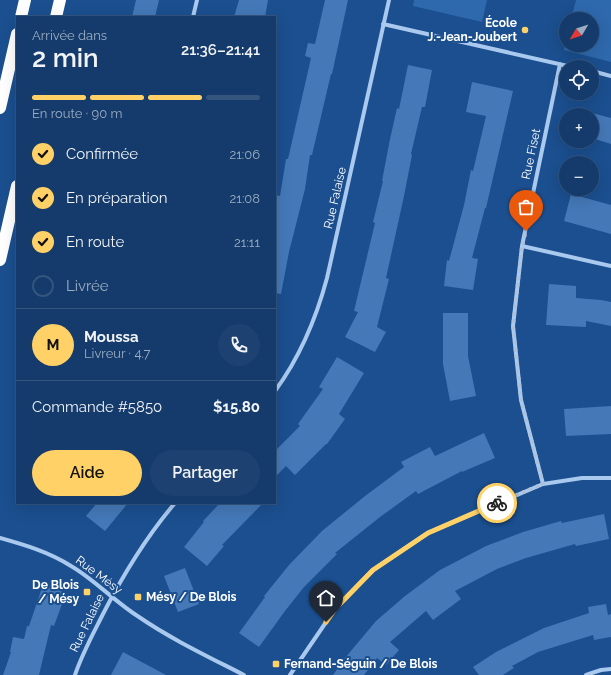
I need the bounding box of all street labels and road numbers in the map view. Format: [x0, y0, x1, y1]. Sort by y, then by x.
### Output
street label: Rue Fiset [519, 127, 543, 181]
street label: Rue Falaise [321, 166, 349, 230]
street label: Rue Mésy [73, 553, 125, 597]
street label: Rue Falaise [67, 592, 107, 654]

